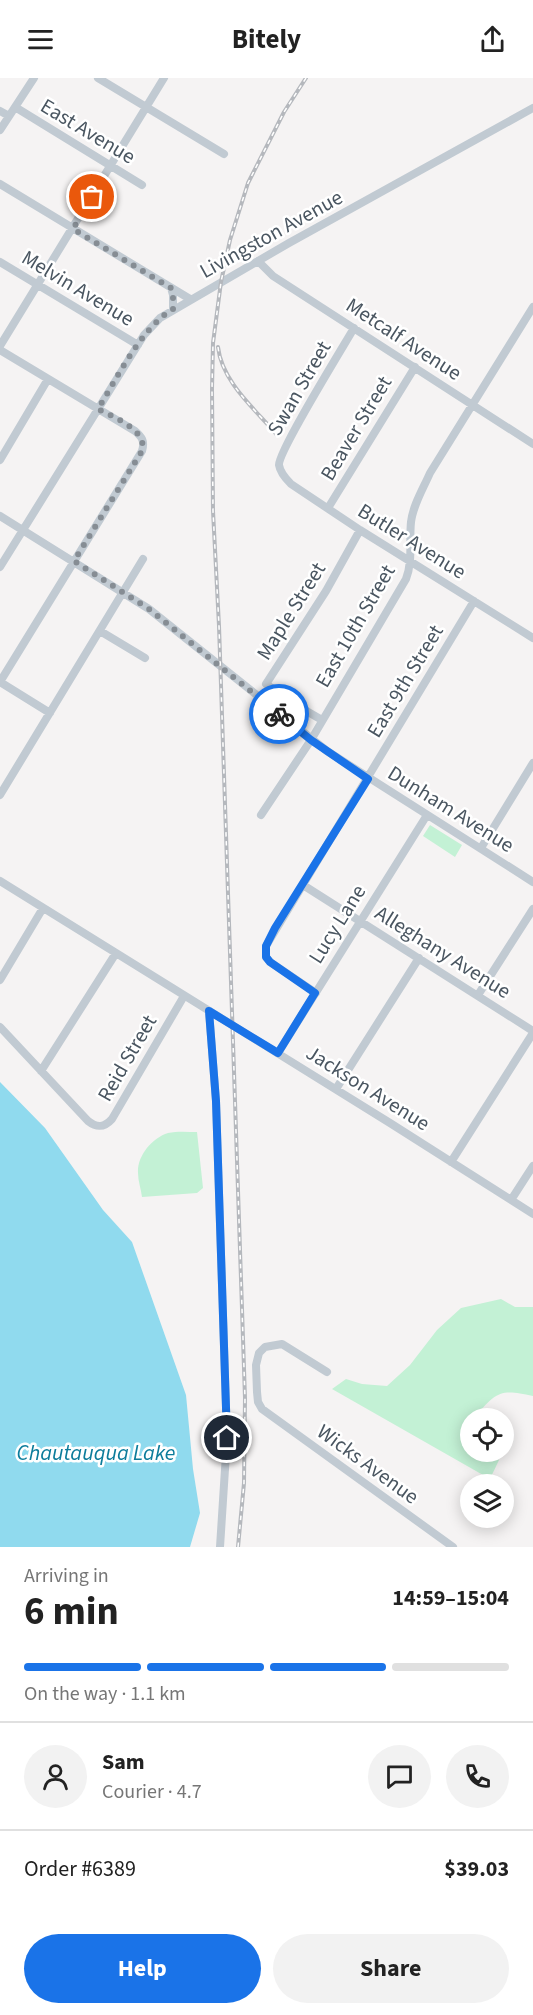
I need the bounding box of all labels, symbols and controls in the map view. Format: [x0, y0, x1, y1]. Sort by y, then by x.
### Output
text: Bitely [232, 20, 301, 59]
icon: menu [24, 23, 57, 56]
icon: share [476, 23, 509, 56]
street label: East Avenue [35, 91, 141, 171]
pin [66, 171, 117, 222]
icon: bag [75, 180, 108, 213]
street label: Livingston Avenue [194, 182, 348, 286]
street label: Melvin Avenue [16, 243, 140, 333]
street label: Metcalf Avenue [340, 290, 468, 388]
street label: Swan Street [260, 335, 338, 441]
street label: Beaver Street [313, 370, 399, 486]
street label: Butler Avenue [352, 496, 472, 586]
street label: Maple Street [249, 556, 333, 666]
street label: East 10th Street [308, 559, 402, 693]
street label: East 9th Street [359, 619, 451, 743]
courier [249, 684, 309, 744]
icon: bike [263, 698, 296, 731]
street label: Dunham Avenue [382, 758, 520, 860]
street label: Lucy Lane [301, 879, 373, 969]
street label: Alleghany Avenue [369, 898, 517, 1006]
street label: Reid Street [90, 1009, 164, 1107]
street label: Jackson Avenue [300, 1038, 436, 1138]
map controls [460, 1408, 514, 1528]
button: locate [460, 1408, 514, 1462]
pin [201, 1412, 252, 1463]
street label: Wicks Avenue [311, 1417, 425, 1511]
icon: home [210, 1421, 243, 1454]
water label: Chautauqua Lake [17, 1437, 175, 1469]
button: layers [460, 1474, 514, 1528]
text: Arriving in [24, 1562, 109, 1590]
text: 14:59–15:04 [392, 1582, 509, 1614]
text: 6 min [24, 1584, 119, 1640]
text: On the way · 1.1 km [24, 1680, 186, 1708]
button: person [24, 1745, 87, 1808]
button: chat [368, 1745, 431, 1808]
button: phone [446, 1745, 509, 1808]
text: Sam [102, 1746, 145, 1778]
text: Courier · 4.7 [102, 1778, 202, 1806]
text: Order #6389 [24, 1853, 136, 1885]
text: $39.03 [444, 1853, 509, 1885]
button: Help [24, 1934, 261, 2003]
button: Share [273, 1934, 509, 2003]

